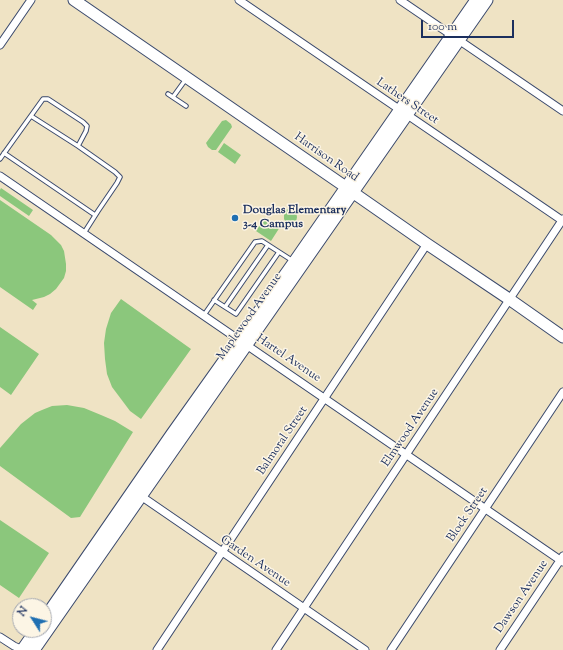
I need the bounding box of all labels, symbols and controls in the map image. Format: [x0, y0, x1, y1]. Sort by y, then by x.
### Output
scale bar [423, 12, 516, 38]
text: 100 m [428, 18, 457, 36]
street label: Lathers Street [373, 76, 441, 128]
street label: Harrison Road [291, 131, 361, 185]
place label: Douglas Elementary 3-4 Campus [243, 204, 346, 232]
marker: Douglas Elementary 3-4 Campus [230, 213, 240, 223]
street label: Maplewood Avenue [215, 271, 285, 363]
street label: Hartel Avenue [253, 332, 323, 386]
street label: Elmwood Avenue [379, 386, 443, 470]
street label: Balmoral Street [255, 404, 311, 478]
street label: Block Street [444, 485, 492, 545]
street label: Garden Avenue [217, 533, 293, 591]
street label: Dawson Avenue [492, 558, 552, 636]
north arrow [12, 598, 52, 638]
text: N [14, 603, 32, 620]

